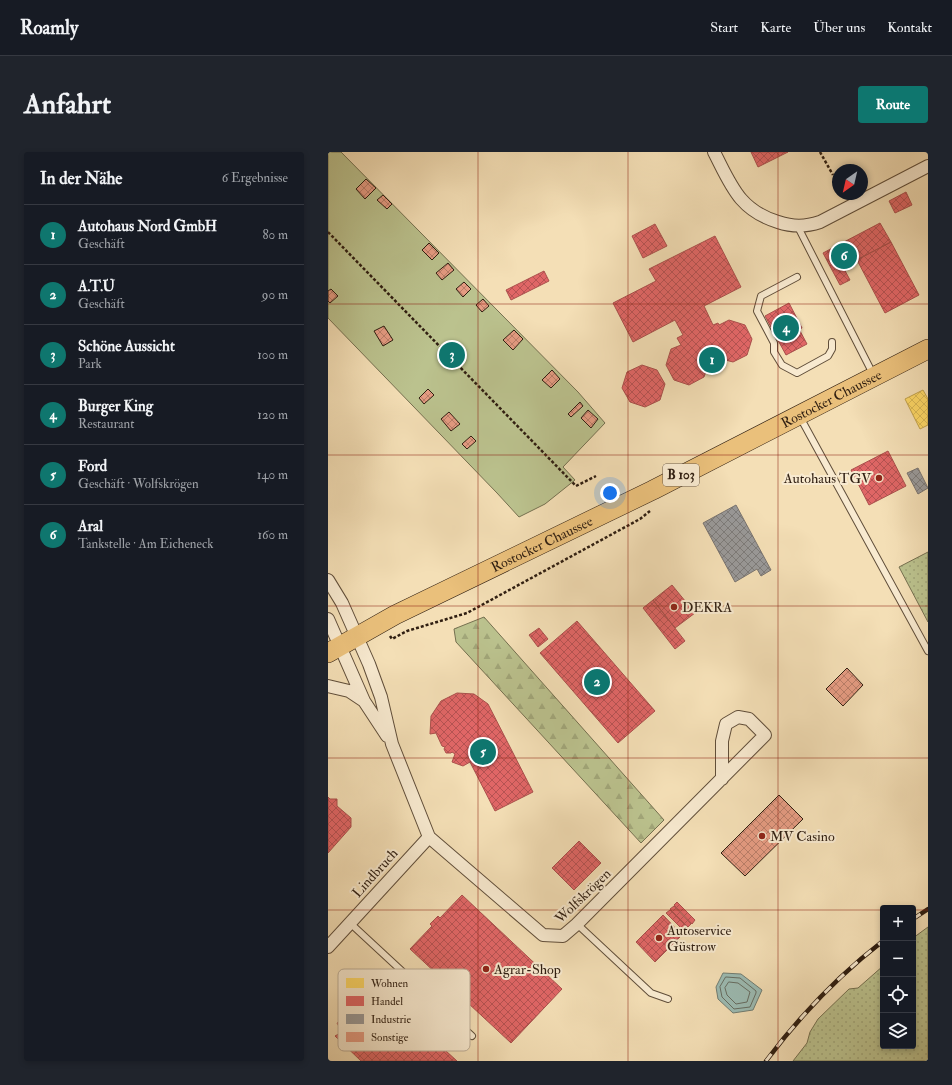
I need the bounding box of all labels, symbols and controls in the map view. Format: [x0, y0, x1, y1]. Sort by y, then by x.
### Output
text: Roamly [20, 16, 78, 40]
text: Start [710, 19, 738, 36]
text: Karte [760, 19, 791, 36]
text: Über uns [813, 19, 865, 36]
text: Kontakt [887, 19, 932, 36]
button: Route [858, 86, 928, 123]
text: Anfahrt [24, 87, 111, 122]
north arrow [832, 164, 868, 200]
text: In der Nähe [40, 168, 122, 189]
text: 6 Ergebnisse [222, 170, 288, 186]
text: Autohaus Nord GmbH [78, 217, 217, 236]
text: 1 [51, 227, 55, 243]
text: 80 m [262, 227, 288, 243]
text: Geschäft [78, 236, 125, 252]
pin: 6 [831, 241, 857, 271]
text: A.T.U [78, 277, 115, 296]
text: 2 [50, 287, 56, 303]
text: 90 m [262, 287, 288, 303]
text: Geschäft [78, 296, 125, 312]
pin: 4 [773, 313, 799, 343]
text: Schöne Aussicht [78, 337, 175, 356]
pin: 3 [439, 340, 465, 370]
pin: 1 [699, 345, 725, 375]
text: 3 [51, 347, 56, 363]
text: 100 m [257, 347, 288, 363]
text: Park [78, 356, 102, 372]
street label: Rostocker Chaussee [778, 366, 885, 431]
text: Burger King [78, 397, 153, 416]
text: 4 [49, 407, 57, 423]
text: 120 m [257, 407, 288, 423]
text: Restaurant [78, 416, 134, 432]
text: Ford [78, 457, 107, 476]
road number: B 103 [663, 464, 699, 486]
text: 5 [50, 467, 56, 483]
text: 140 m [257, 467, 288, 483]
place label: Autohaus TGV [783, 470, 872, 487]
marker: Autohaus TGV [874, 473, 884, 483]
text: Geschäft · Wolfskrögen [78, 476, 199, 492]
your location [600, 483, 620, 503]
street label: Rostocker Chaussee [488, 512, 595, 576]
text: Aral [78, 517, 103, 536]
text: 6 [50, 527, 56, 543]
text: 160 m [257, 527, 288, 543]
text: Tankstelle · Am Eicheneck [78, 536, 213, 552]
place label: DEKRA [682, 599, 732, 616]
marker: DEKRA [669, 602, 679, 612]
pin: 2 [584, 667, 610, 697]
pin: 5 [470, 737, 496, 767]
place label: MV Casino [770, 828, 835, 845]
marker: MV Casino [757, 831, 767, 841]
street label: Lindbruch [349, 844, 402, 901]
street label: Wolfskrögen [551, 865, 615, 928]
map controls [880, 905, 916, 1049]
button: + [880, 905, 916, 941]
place label: Autoservice Güstrow [666, 922, 732, 955]
marker: Autoservice Güstrow [654, 933, 664, 943]
button: − [880, 941, 916, 977]
place label: Agrar-Shop [493, 961, 561, 979]
marker: Agrar-Shop [481, 964, 491, 974]
legend [338, 969, 470, 1051]
text: Wohnen [370, 977, 408, 990]
button: locate [880, 977, 916, 1013]
text: Handel [371, 995, 403, 1008]
text: Industrie [371, 1013, 412, 1026]
button: layers [880, 1013, 916, 1049]
text: Sonstige [371, 1031, 409, 1044]

